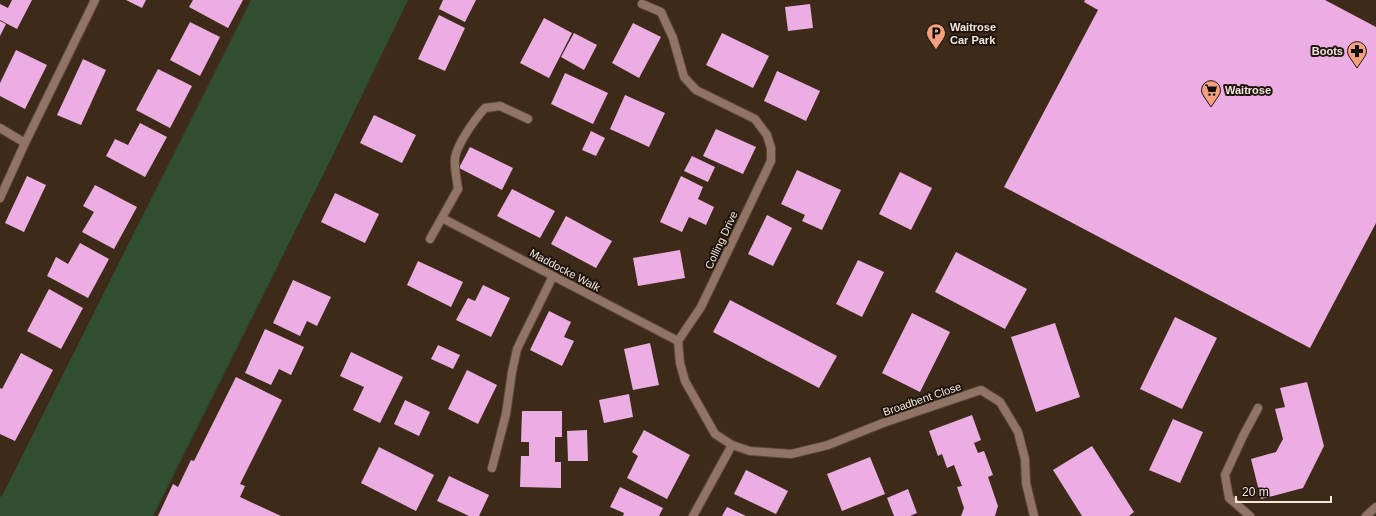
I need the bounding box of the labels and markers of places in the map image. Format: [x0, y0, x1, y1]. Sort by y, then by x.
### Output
place label: Waitrose Car Park [950, 21, 996, 46]
parking icon: Waitrose Car Park [925, 22, 947, 50]
pharmacy icon: Boots [1346, 40, 1368, 68]
place label: Boots [1312, 45, 1343, 57]
supermarket icon: Waitrose [1200, 79, 1222, 107]
place label: Waitrose [1225, 84, 1271, 96]

